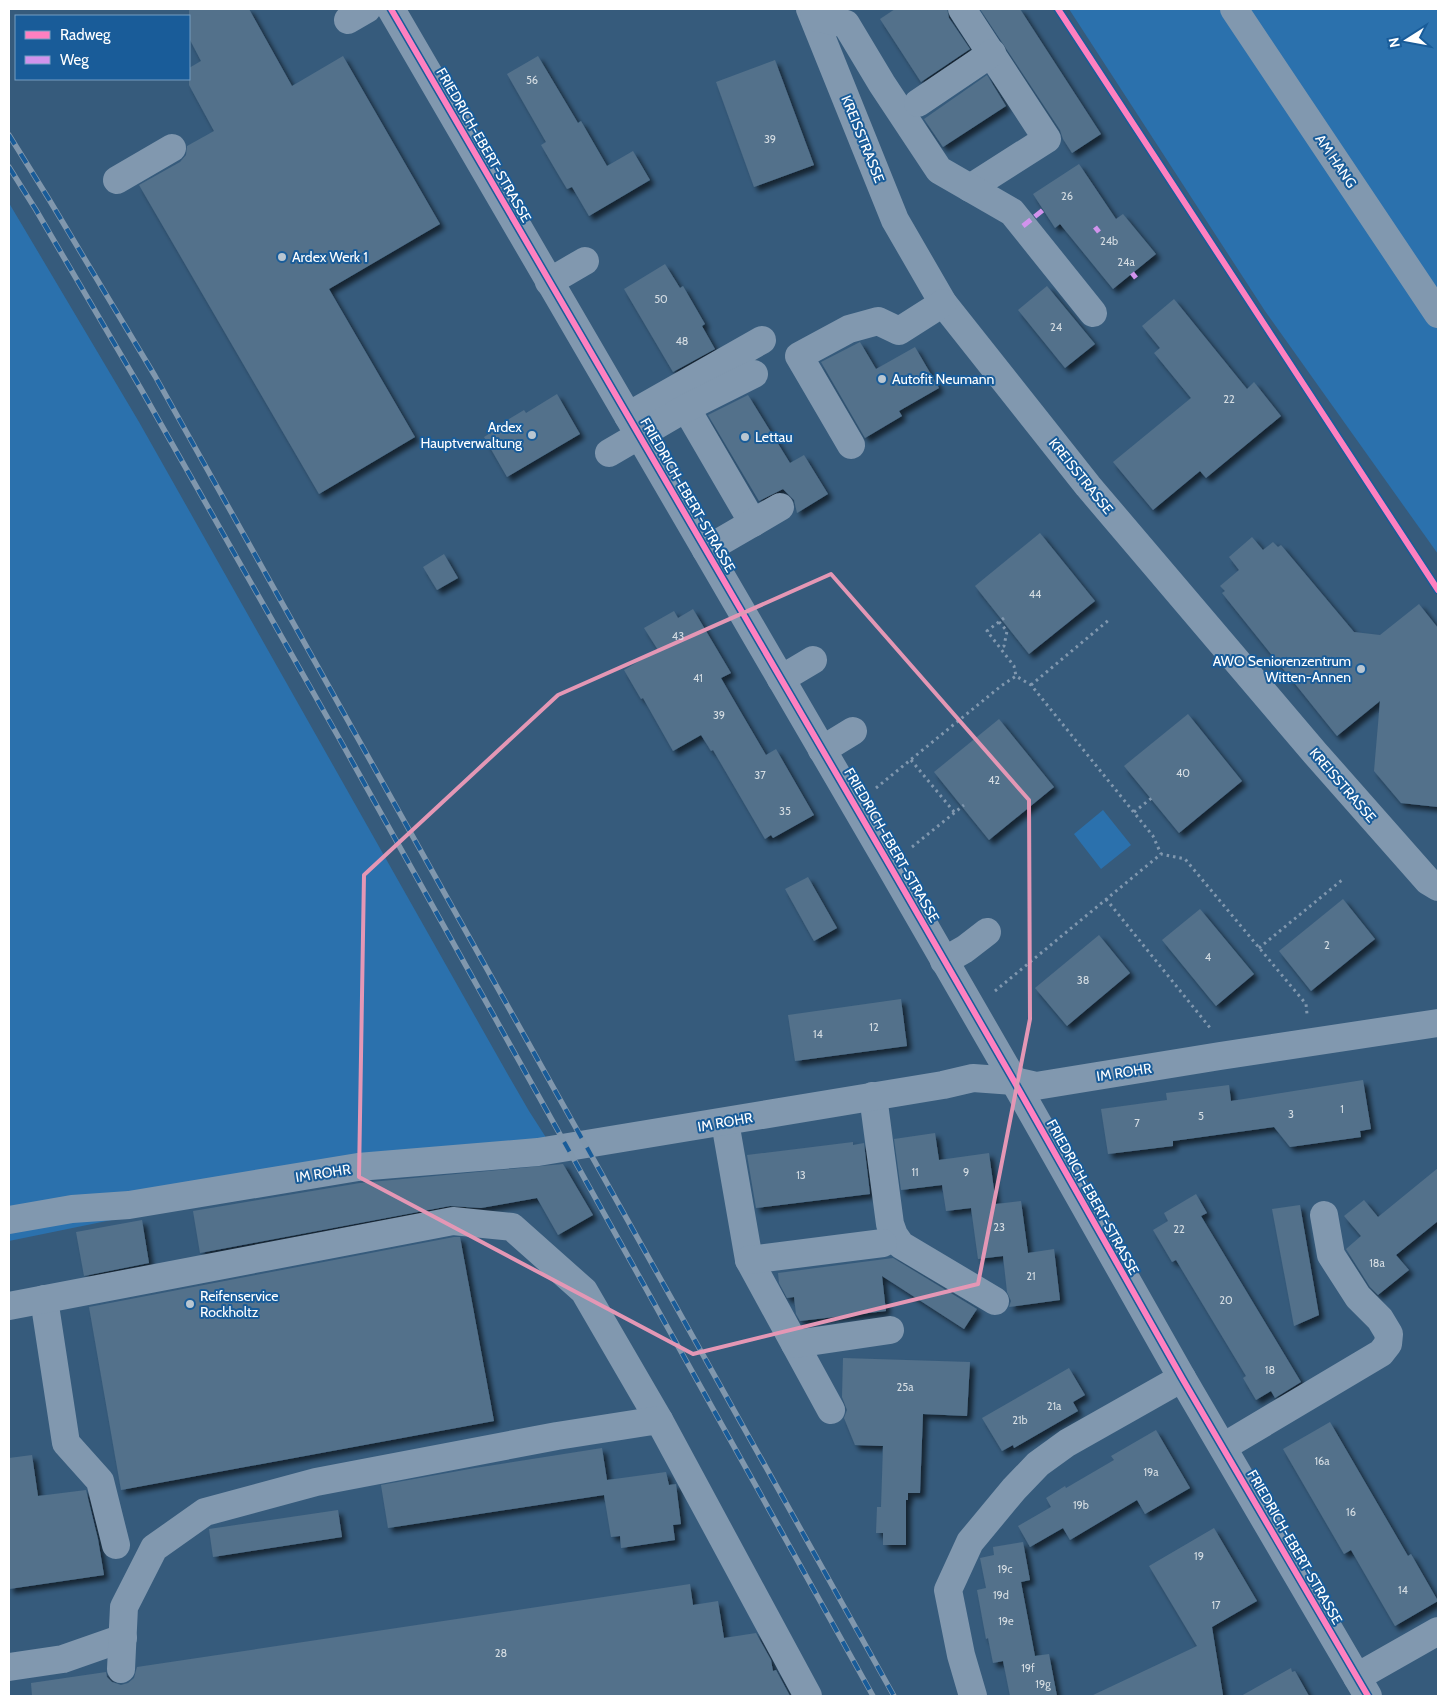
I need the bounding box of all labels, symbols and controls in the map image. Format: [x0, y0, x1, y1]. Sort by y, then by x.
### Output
legend [15, 15, 190, 80]
north arrow [1382, 15, 1432, 65]
text: Radweg [60, 26, 111, 44]
text: N [1384, 36, 1404, 49]
text: Weg [60, 51, 89, 69]
street label: FRIEDRICH-EBERT-STRASSE [432, 65, 536, 226]
house number: 56 [526, 73, 538, 87]
street label: KREISSTRASSE [837, 93, 889, 186]
street label: AM HANG [1312, 131, 1360, 191]
house number: 39 [764, 132, 776, 146]
house number: 26 [1061, 189, 1073, 203]
house number: 24b [1100, 234, 1118, 248]
place label: Ardex Werk 1 [292, 248, 368, 266]
marker: Ardex Werk 1 [276, 251, 288, 263]
house number: 24a [1117, 255, 1135, 269]
house number: 50 [654, 292, 668, 306]
house number: 24 [1050, 320, 1063, 334]
house number: 48 [675, 334, 689, 348]
place label: Autofit Neumann [892, 370, 995, 388]
marker: Autofit Neumann [876, 373, 888, 385]
house number: 22 [1223, 392, 1235, 406]
street label: FRIEDRICH-EBERT-STRASSE [636, 415, 740, 576]
place label: Ardex Hauptverwaltung [421, 418, 523, 452]
place label: Lettau [755, 428, 793, 446]
marker: Ardex Hauptverwaltung [526, 429, 538, 441]
marker: Lettau [739, 431, 751, 443]
street label: KREISSTRASSE [1045, 434, 1117, 518]
house number: 44 [1029, 587, 1042, 601]
house number: 43 [672, 629, 684, 643]
place label: AWO Seniorenzentrum Witten-Annen [1213, 652, 1351, 686]
marker: AWO Seniorenzentrum Witten-Annen [1355, 663, 1367, 675]
house number: 41 [693, 671, 703, 685]
house number: 39 [713, 708, 725, 722]
street label: KREISSTRASSE [1306, 744, 1380, 826]
street label: FRIEDRICH-EBERT-STRASSE [840, 765, 944, 926]
house number: 40 [1176, 766, 1190, 780]
house number: 37 [754, 768, 766, 782]
house number: 42 [988, 773, 1000, 787]
house number: 35 [779, 804, 791, 818]
house number: 2 [1324, 938, 1330, 952]
house number: 4 [1205, 950, 1212, 964]
house number: 38 [1077, 973, 1089, 987]
house number: 12 [869, 1020, 879, 1034]
house number: 14 [813, 1027, 824, 1041]
street label: IM ROHR [1095, 1059, 1153, 1085]
house number: 1 [1340, 1102, 1344, 1116]
house number: 3 [1288, 1107, 1294, 1121]
street label: IM ROHR [696, 1108, 754, 1136]
house number: 5 [1198, 1109, 1204, 1123]
street label: FRIEDRICH-EBERT-STRASSE [1043, 1116, 1143, 1278]
house number: 7 [1134, 1116, 1140, 1130]
street label: IM ROHR [294, 1160, 352, 1186]
house number: 11 [911, 1165, 919, 1179]
house number: 9 [963, 1165, 969, 1179]
house number: 13 [796, 1168, 806, 1182]
house number: 23 [993, 1220, 1005, 1234]
house number: 22 [1173, 1222, 1185, 1236]
house number: 18a [1369, 1256, 1385, 1270]
house number: 21 [1026, 1269, 1036, 1283]
place label: Reifenservice Rockholtz [200, 1287, 278, 1321]
house number: 20 [1219, 1293, 1233, 1307]
marker: Reifenservice Rockholtz [184, 1298, 196, 1310]
house number: 18 [1265, 1363, 1275, 1377]
house number: 25a [897, 1380, 914, 1394]
house number: 21a [1047, 1399, 1062, 1413]
house number: 21b [1012, 1413, 1028, 1427]
house number: 16a [1314, 1454, 1330, 1468]
house number: 19a [1143, 1465, 1159, 1479]
street label: FRIEDRICH-EBERT-STRASSE [1243, 1467, 1347, 1628]
house number: 19b [1073, 1498, 1089, 1512]
house number: 16 [1346, 1505, 1356, 1519]
house number: 19 [1194, 1549, 1204, 1563]
house number: 19c [998, 1562, 1012, 1576]
house number: 14 [1398, 1583, 1409, 1597]
house number: 19d [993, 1588, 1009, 1602]
house number: 17 [1211, 1598, 1221, 1612]
house number: 19e [998, 1614, 1014, 1628]
house number: 28 [495, 1646, 507, 1660]
house number: 19f [1021, 1661, 1035, 1675]
house number: 19g [1035, 1677, 1051, 1691]

